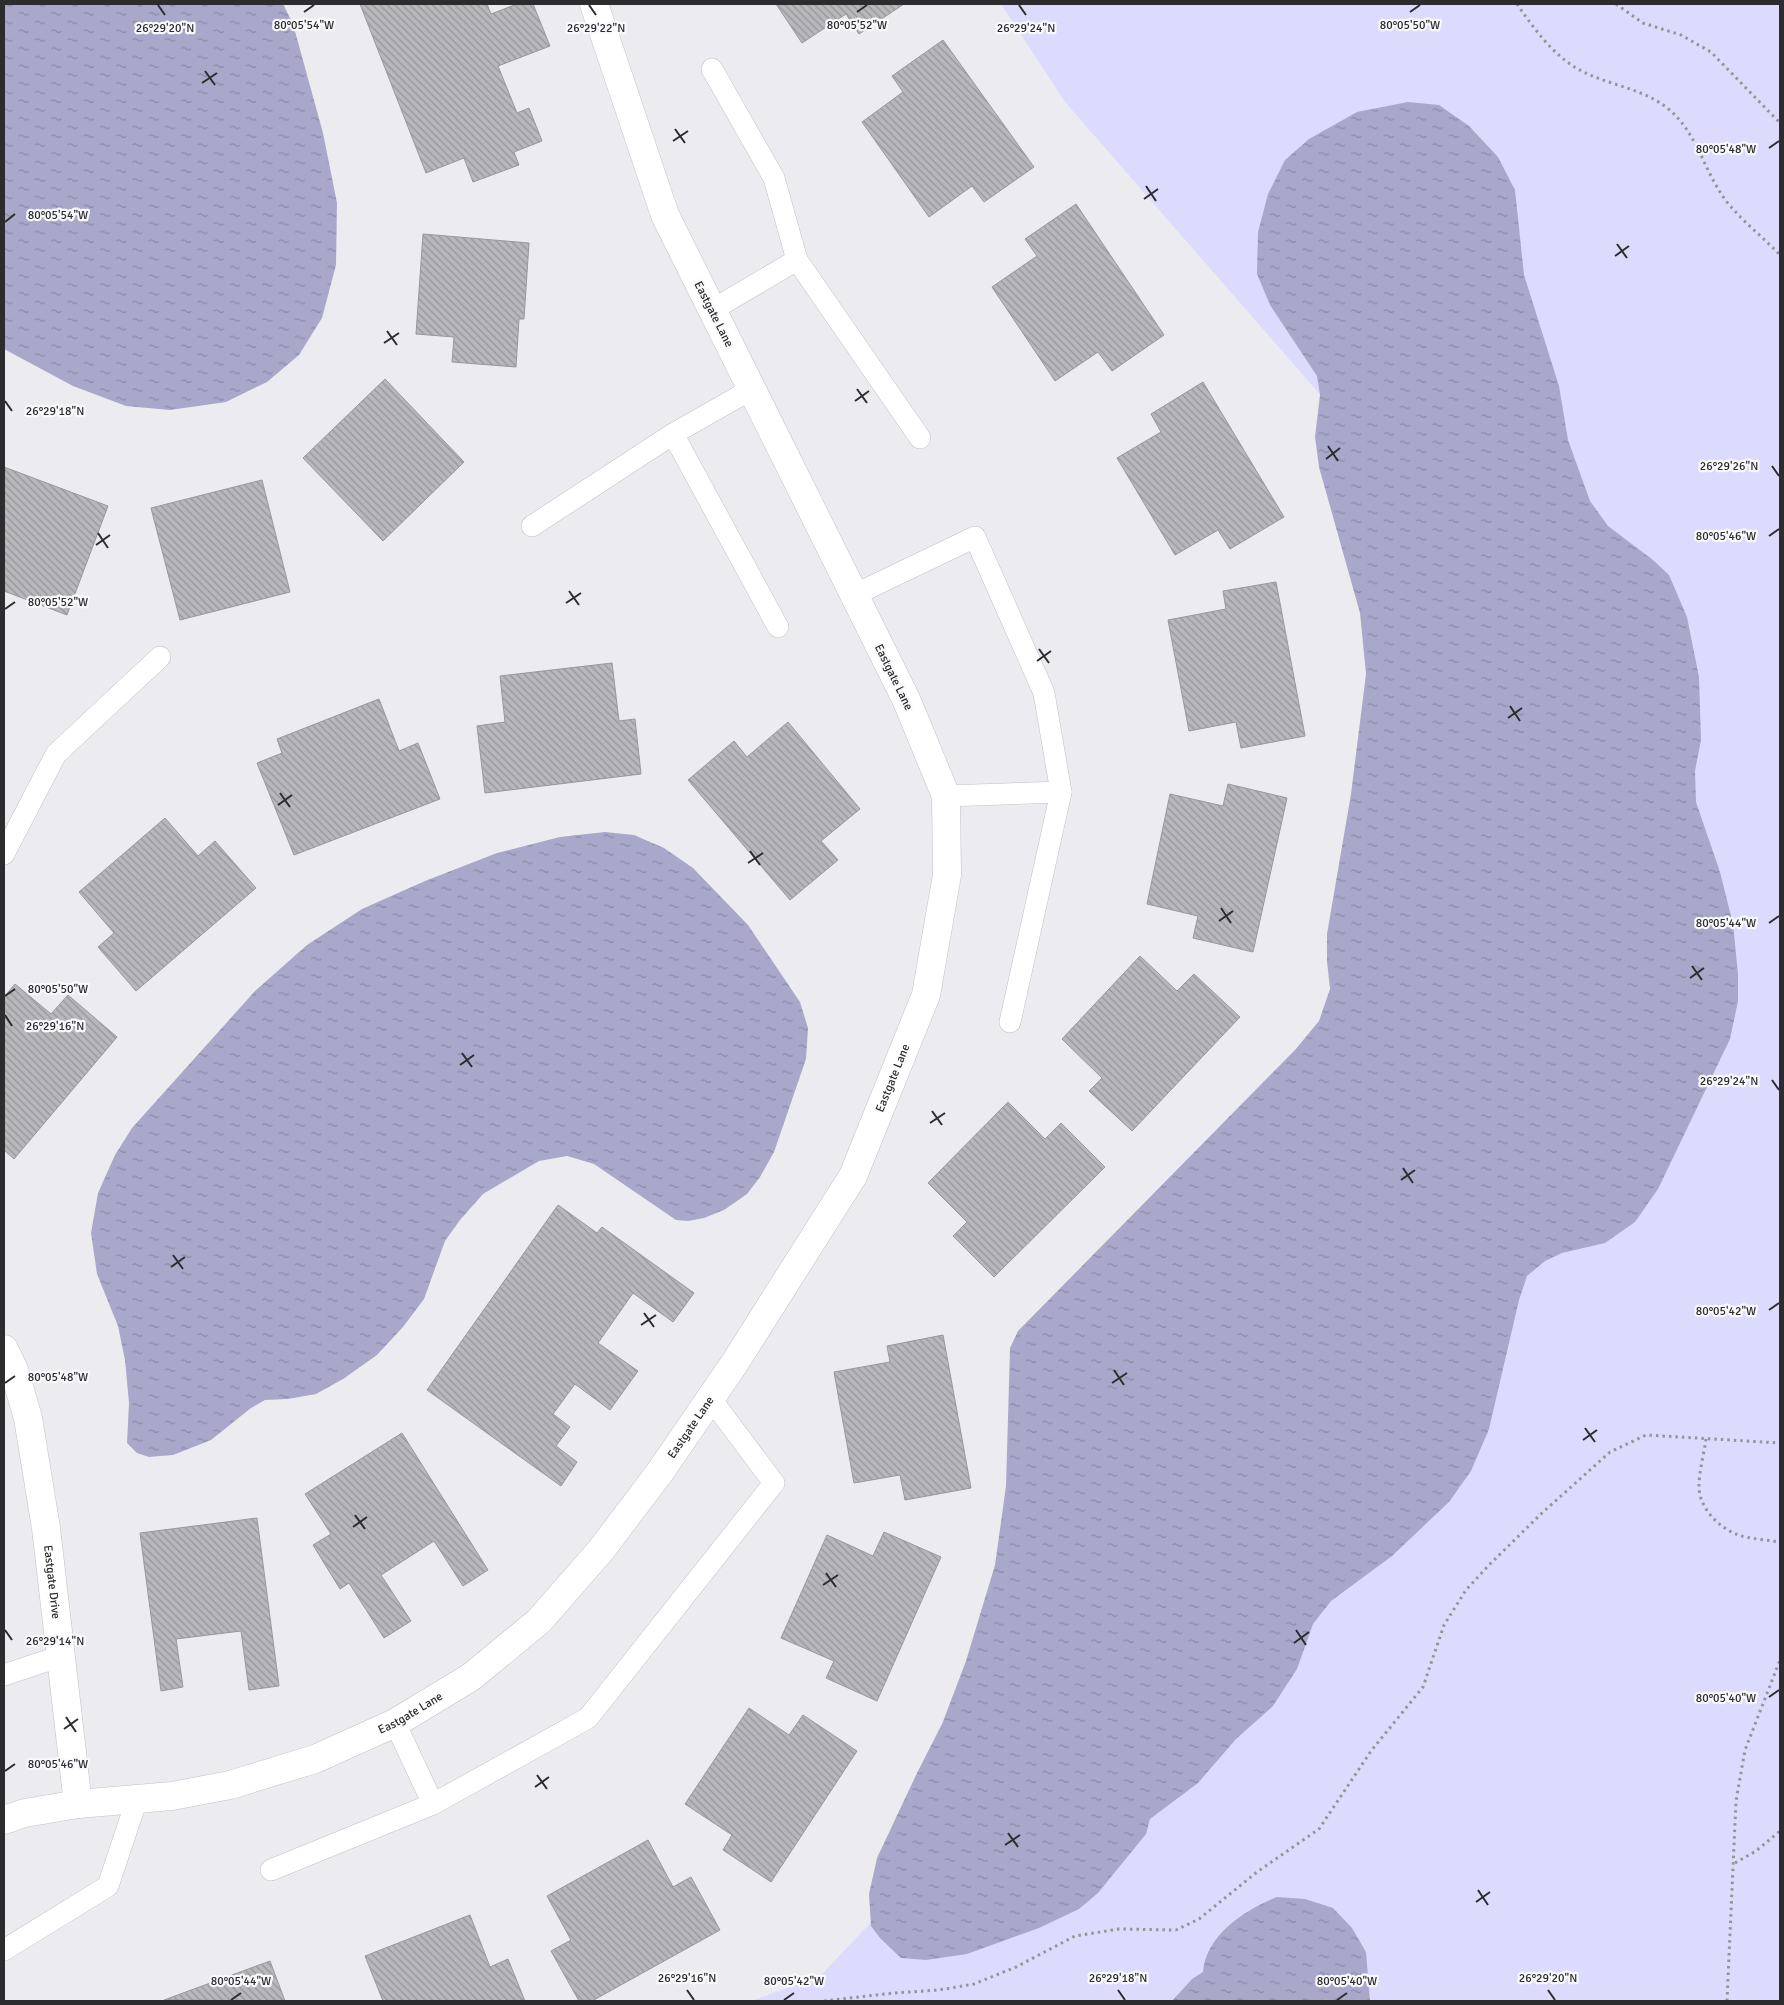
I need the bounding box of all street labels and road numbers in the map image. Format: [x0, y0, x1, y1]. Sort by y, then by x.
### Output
street label: Eastgate Lane [691, 279, 737, 350]
street label: Eastgate Lane [871, 642, 916, 713]
street label: Eastgate Lane [873, 1042, 913, 1114]
street label: Eastgate Lane [664, 1394, 718, 1462]
street label: Eastgate Drive [40, 1544, 63, 1620]
street label: Eastgate Lane [376, 1689, 445, 1738]

